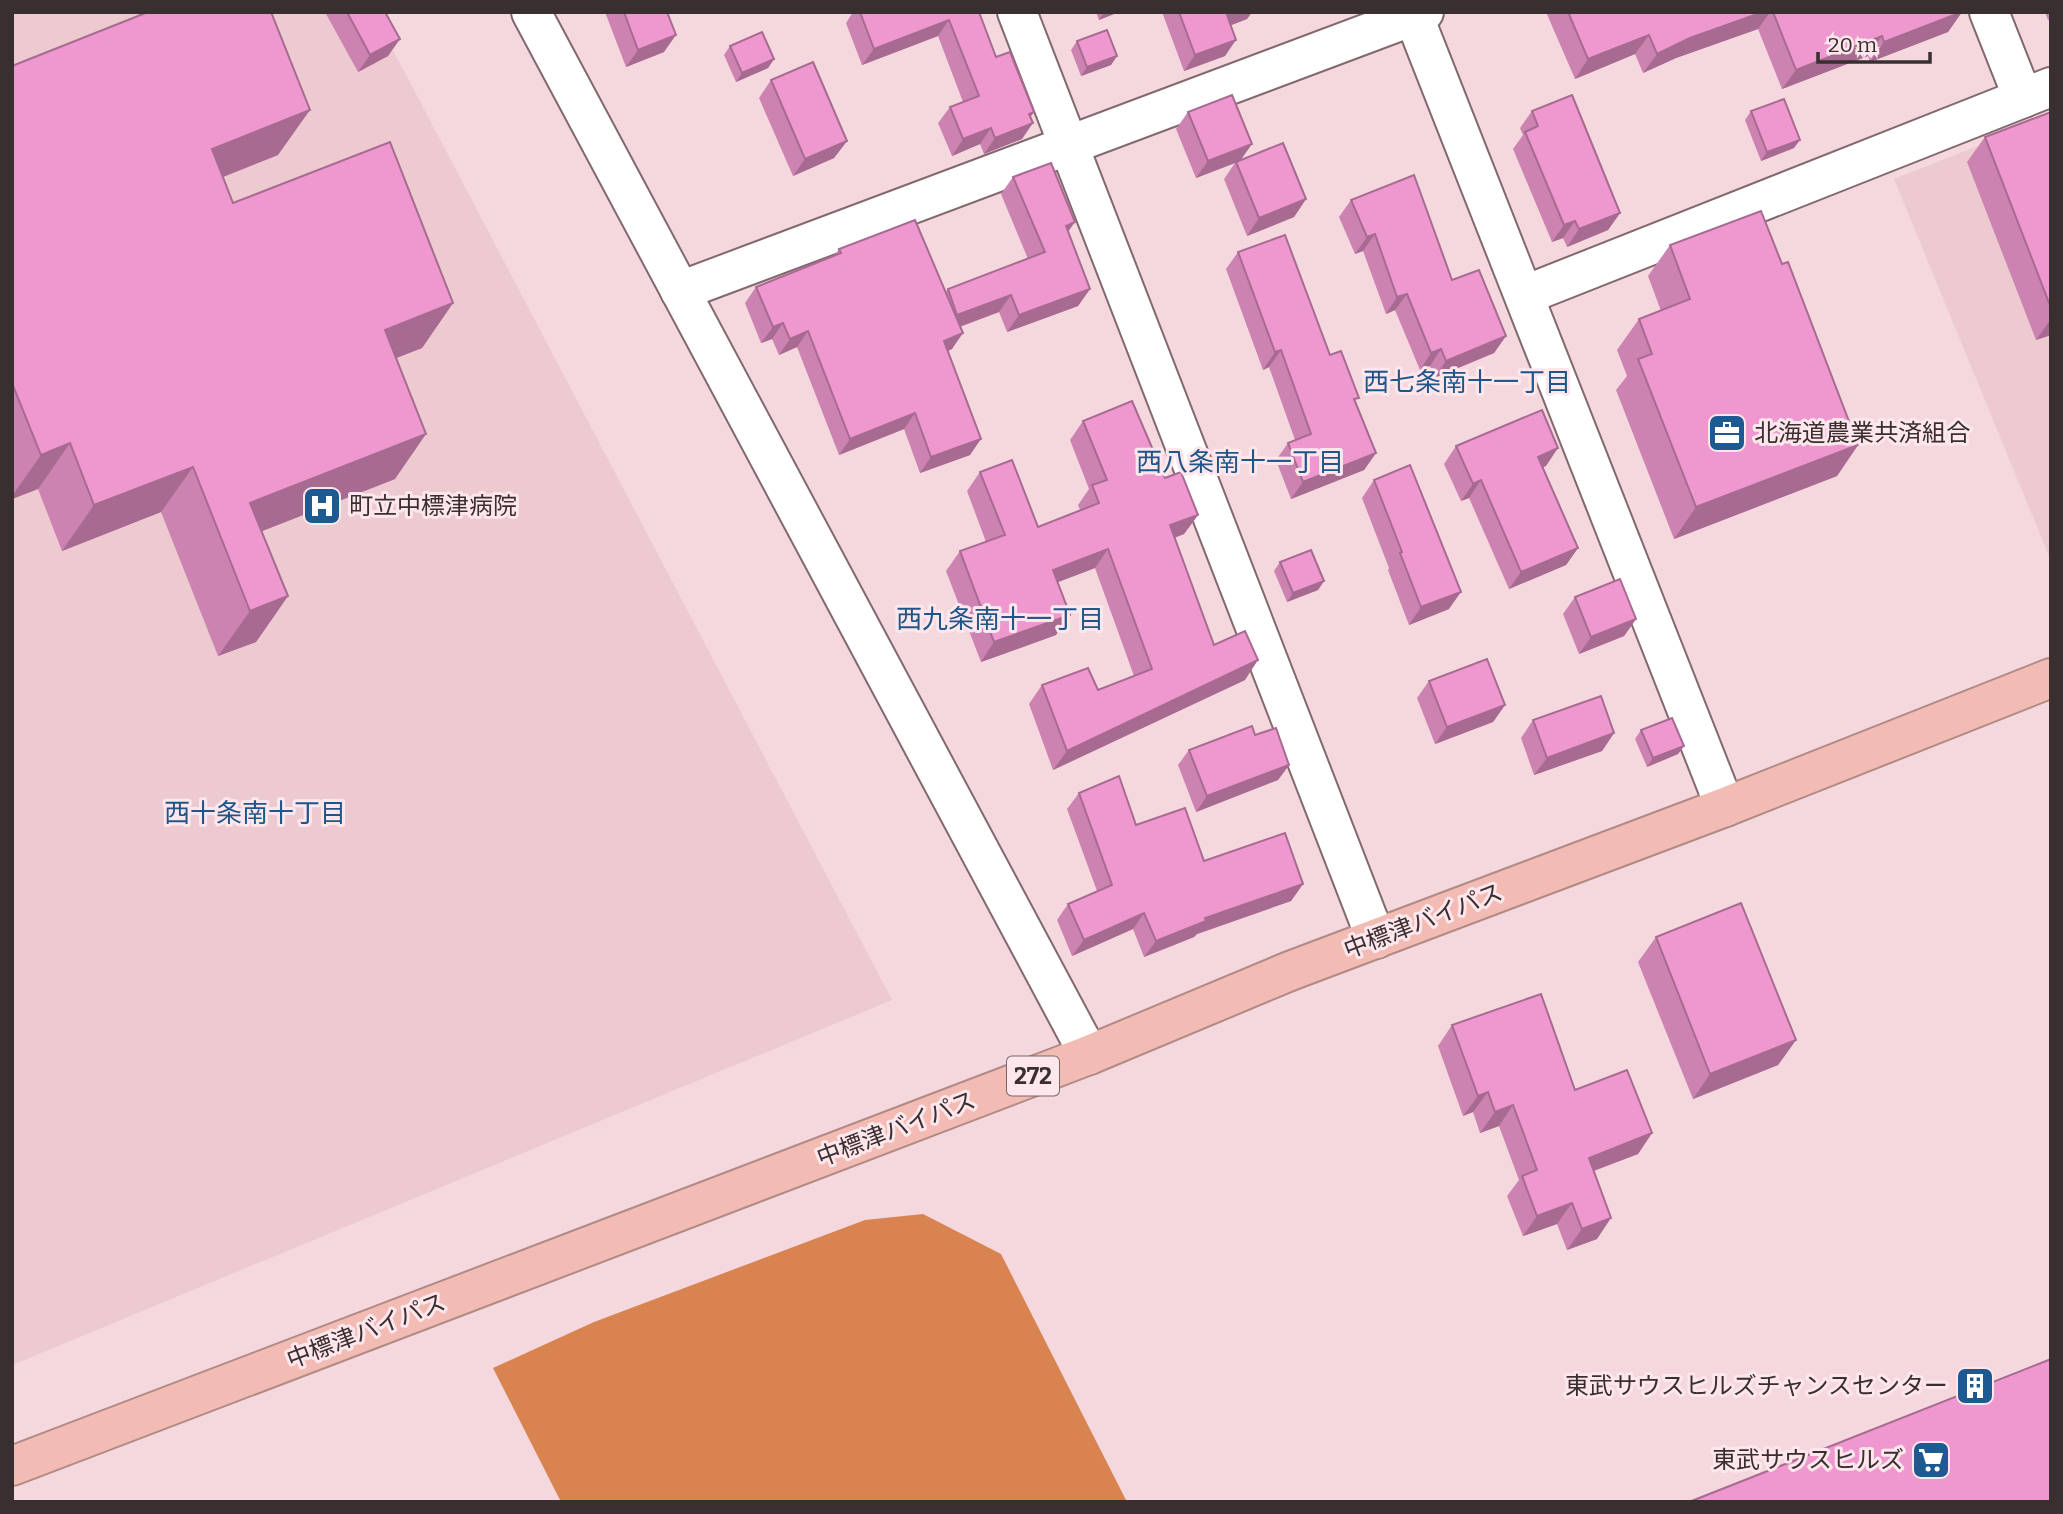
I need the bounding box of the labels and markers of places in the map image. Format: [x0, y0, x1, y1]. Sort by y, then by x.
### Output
office icon: 北海道農業共済組合 [1706, 412, 1748, 454]
place label: 北海道農業共済組合 [1754, 419, 1970, 447]
hospital icon: 町立中標津病院 [301, 485, 343, 527]
place label: 町立中標津病院 [349, 492, 517, 520]
building icon: 東武サウスヒルズチャンスセンター [1954, 1365, 1996, 1407]
place label: 東武サウスヒルズチャンスセンター [1565, 1372, 1948, 1400]
supermarket icon: 東武サウスヒルズ [1910, 1439, 1952, 1481]
place label: 東武サウスヒルズ [1712, 1446, 1904, 1474]

